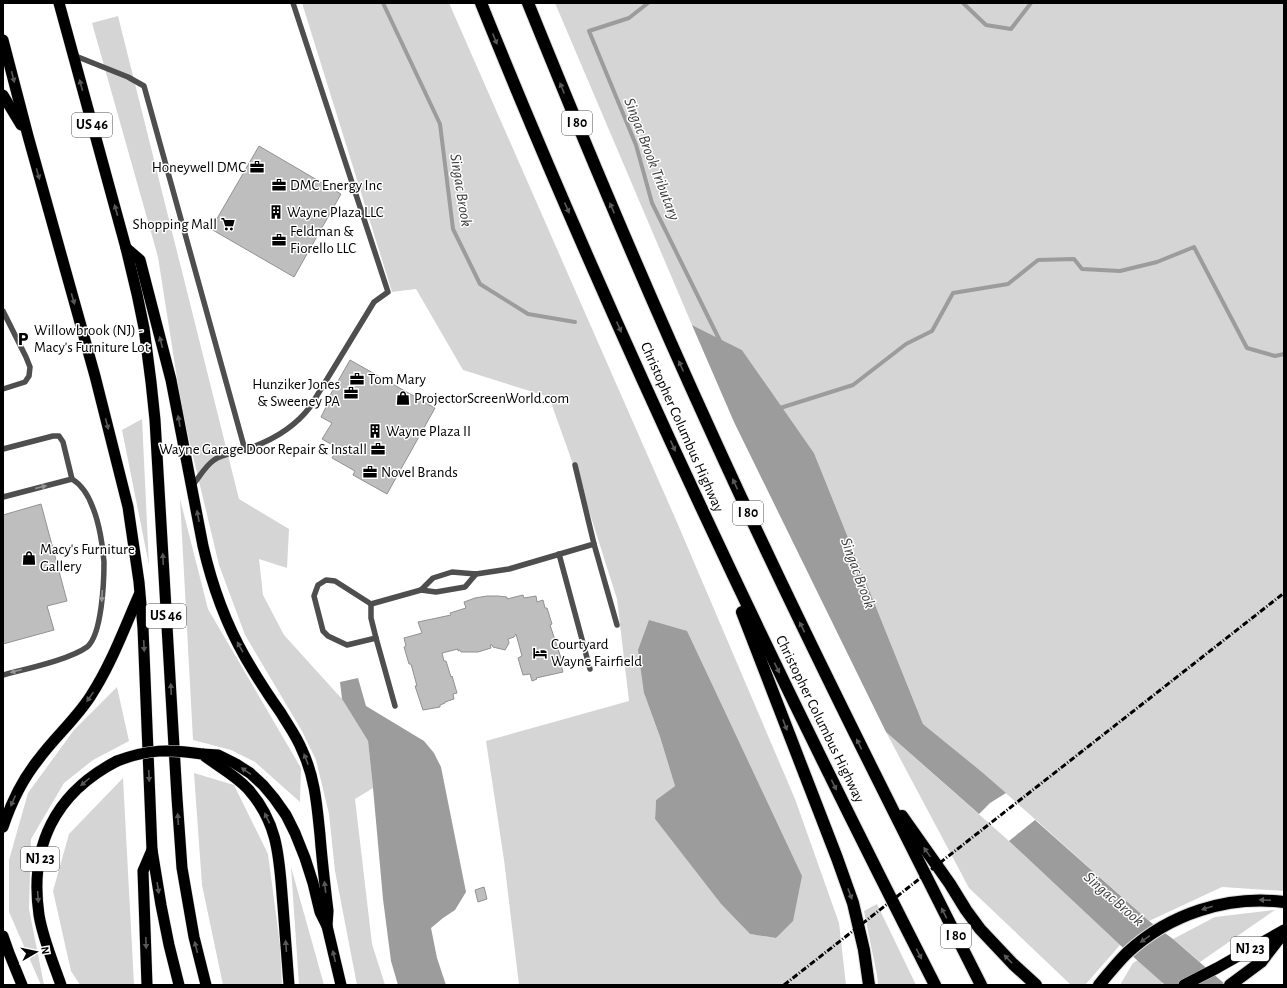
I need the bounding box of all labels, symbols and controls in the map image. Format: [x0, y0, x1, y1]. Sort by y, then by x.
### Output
one-way arrow [493, 34, 499, 46]
one-way arrow [10, 71, 16, 84]
one-way arrow [78, 78, 84, 90]
one-way arrow [559, 82, 565, 93]
water label: Singac Brook Tributary [621, 95, 683, 223]
road number: I 80 [562, 111, 592, 135]
road number: US 46 [72, 113, 112, 137]
water label: Singac Brook [447, 152, 475, 228]
office icon: Honeywell DMC [249, 159, 265, 175]
place label: Honeywell DMC [152, 160, 246, 175]
one-way arrow [35, 168, 41, 180]
office icon: DMC Energy Inc [271, 177, 287, 193]
place label: DMC Energy Inc [290, 178, 382, 193]
one-way arrow [609, 202, 615, 213]
one-way arrow [564, 203, 570, 214]
one-way arrow [112, 204, 118, 216]
building icon: Wayne Plaza LLC [268, 204, 284, 220]
place label: Wayne Plaza LLC [287, 205, 384, 220]
supermarket icon: Shopping Mall [220, 216, 236, 232]
place label: Shopping Mall [132, 217, 217, 232]
place label: Feldman & Fiorello LLC [290, 224, 356, 256]
office icon: Feldman & Fiorello LLC [271, 232, 287, 248]
one-way arrow [70, 293, 76, 305]
one-way arrow [616, 321, 622, 333]
place label: Willowbrook (NJ) - Macy's Furniture Lot [34, 323, 150, 355]
parking icon: Willowbrook (NJ) - Macy's Furniture Lot [15, 331, 31, 347]
one-way arrow [158, 336, 164, 349]
street label: Christopher Columbus Highway [638, 340, 727, 515]
one-way arrow [678, 360, 684, 371]
office icon: Tom Mary [349, 371, 365, 387]
place label: Tom Mary [368, 372, 427, 387]
place label: Hunziker Jones & Sweeney PA [252, 377, 340, 409]
office icon: Hunziker Jones & Sweeney PA [343, 385, 359, 401]
shop icon: ProjectorScreenWorld.com [395, 390, 411, 406]
place label: ProjectorScreenWorld.com [414, 391, 569, 406]
one-way arrow [175, 414, 181, 427]
one-way arrow [105, 418, 111, 430]
building icon: Wayne Plaza II [367, 423, 383, 439]
place label: Wayne Plaza II [386, 424, 471, 439]
one-way arrow [670, 440, 676, 452]
office icon: Wayne Garage Door Repair & Install [370, 441, 386, 457]
place label: Wayne Garage Door Repair & Install [159, 442, 367, 457]
office icon: Novel Brands [362, 464, 378, 480]
place label: Novel Brands [381, 465, 458, 480]
one-way arrow [732, 479, 738, 490]
one-way arrow [35, 484, 47, 490]
road number: I 80 [733, 501, 763, 525]
one-way arrow [195, 510, 201, 522]
water label: Singac Brook [838, 536, 878, 610]
place label: Macy's Furniture Gallery [40, 542, 135, 574]
shop icon: Macy's Furniture Gallery [21, 550, 37, 566]
one-way arrow [160, 553, 167, 565]
one-way arrow [98, 590, 105, 602]
road number: US 46 [146, 604, 186, 628]
one-way arrow [799, 621, 805, 633]
street label: Christopher Columbus Highway [773, 633, 867, 806]
place label: Courtyard Wayne Fairfield [551, 637, 642, 669]
one-way arrow [141, 640, 147, 653]
one-way arrow [237, 641, 243, 653]
hotel icon: Courtyard Wayne Fairfield [532, 645, 548, 661]
one-way arrow [774, 662, 780, 674]
one-way arrow [10, 669, 22, 675]
one-way arrow [167, 683, 174, 695]
one-way arrow [86, 692, 94, 702]
one-way arrow [783, 720, 789, 732]
one-way arrow [856, 738, 862, 750]
one-way arrow [303, 753, 309, 765]
one-way arrow [241, 767, 251, 775]
one-way arrow [146, 770, 152, 783]
one-way arrow [79, 777, 90, 786]
one-way arrow [831, 779, 837, 790]
one-way arrow [10, 796, 16, 807]
one-way arrow [175, 813, 182, 825]
one-way arrow [264, 813, 270, 824]
road number: NJ 23 [21, 847, 59, 871]
one-way arrow [923, 847, 931, 857]
water label: Singac Brook [1081, 869, 1147, 929]
one-way arrow [322, 881, 328, 893]
one-way arrow [155, 882, 161, 894]
one-way arrow [847, 889, 853, 901]
one-way arrow [34, 891, 41, 903]
one-way arrow [1258, 897, 1271, 903]
one-way arrow [1201, 905, 1213, 911]
one-way arrow [941, 907, 948, 918]
road number: I 80 [941, 924, 971, 948]
north arrow [16, 932, 56, 972]
one-way arrow [1140, 935, 1151, 943]
one-way arrow [143, 937, 149, 950]
road number: NJ 23 [1231, 937, 1269, 961]
one-way arrow [282, 940, 289, 952]
one-way arrow [193, 941, 199, 954]
text: N [39, 946, 51, 955]
one-way arrow [916, 948, 922, 959]
one-way arrow [331, 949, 337, 961]
one-way arrow [1003, 954, 1012, 964]

